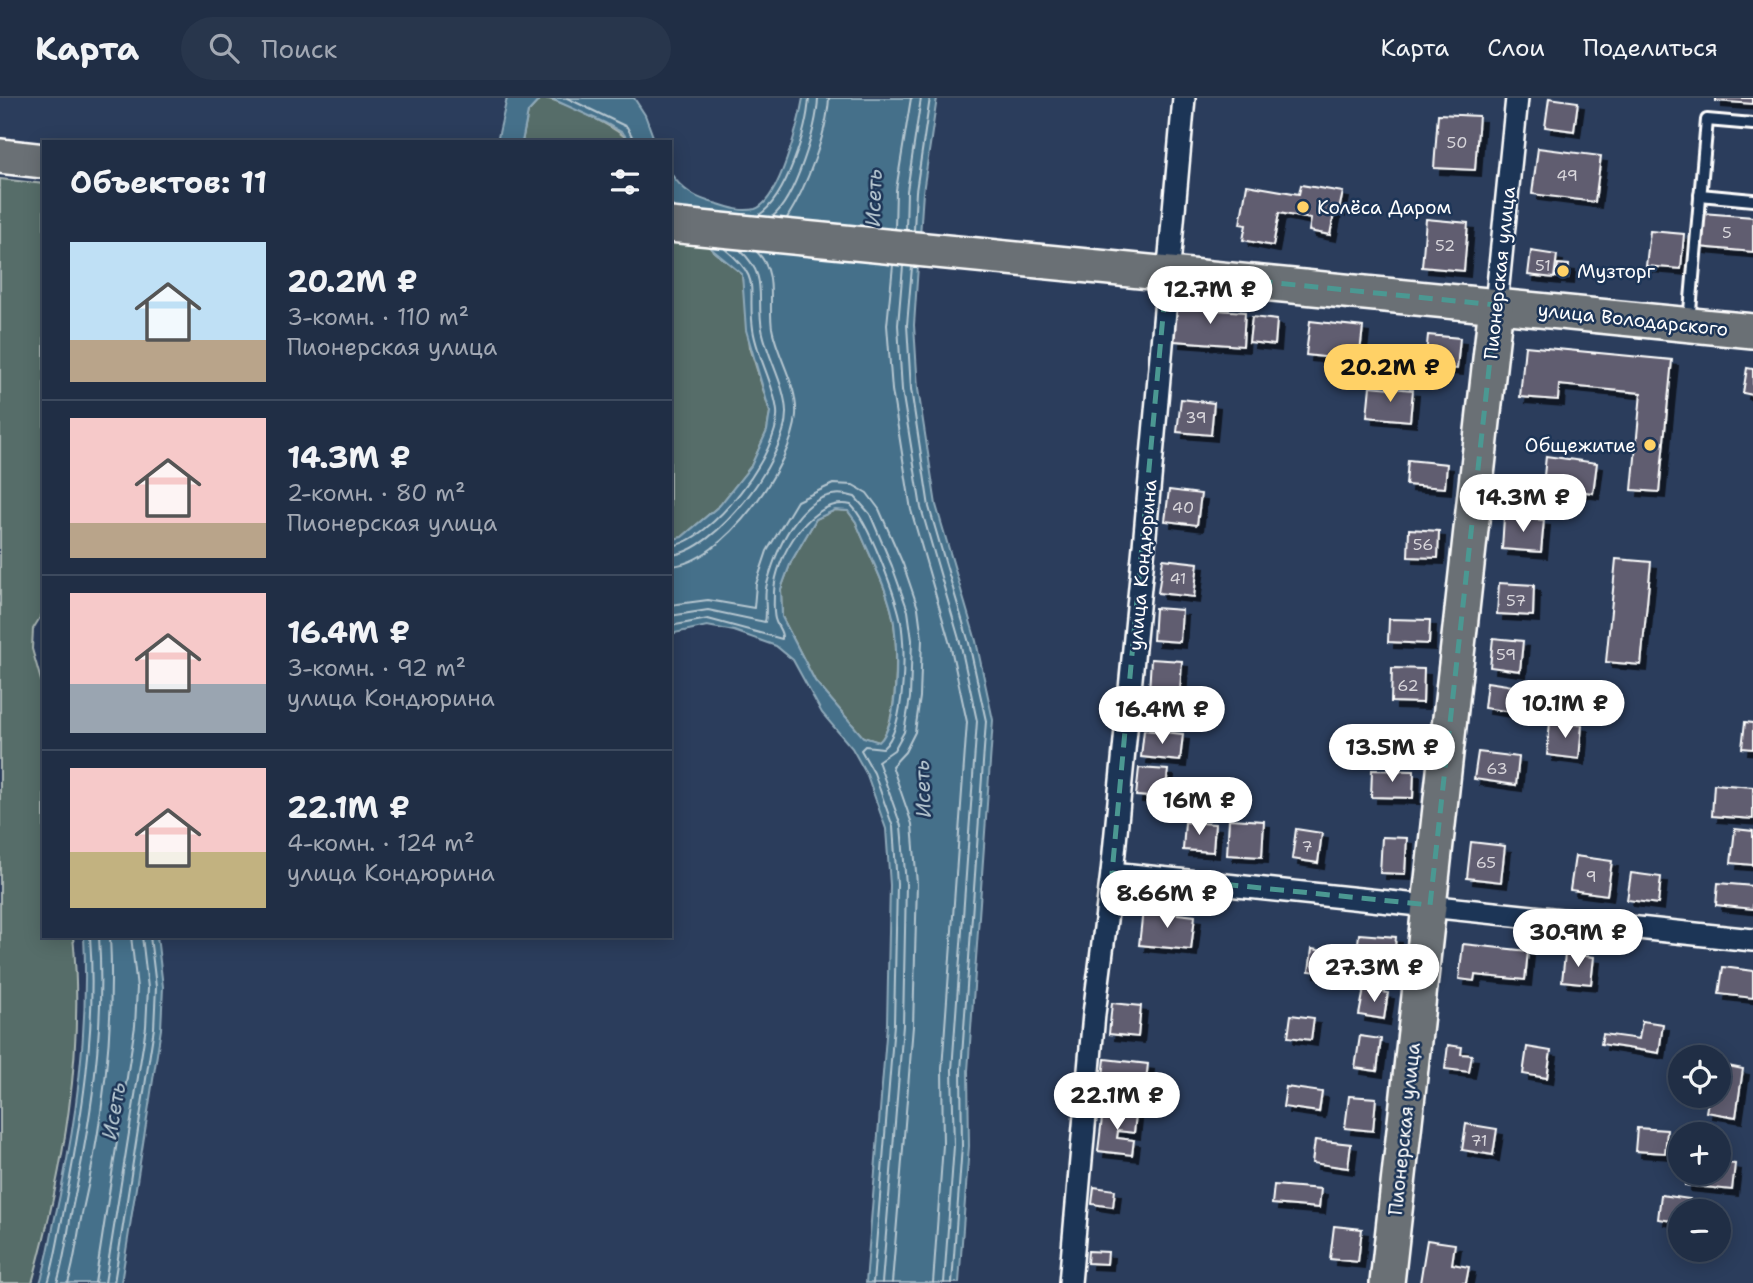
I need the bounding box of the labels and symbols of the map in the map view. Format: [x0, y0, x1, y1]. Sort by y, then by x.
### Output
house number: 50 [1447, 132, 1467, 153]
house number: 49 [1556, 165, 1578, 186]
water label: Исеть [859, 169, 889, 227]
street label: Пионерская улица [1478, 185, 1521, 361]
place label: Колёса Даром [1317, 195, 1451, 220]
marker: Колёса Даром [1295, 199, 1311, 215]
house number: 5 [1722, 222, 1732, 243]
house number: 52 [1435, 235, 1455, 256]
house number: 51 [1535, 255, 1551, 276]
place label: Музторг [1577, 259, 1656, 284]
marker: Музторг [1555, 263, 1571, 279]
pin: 12.7M ₽ [1145, 266, 1275, 326]
street label: улица Володарского [1537, 297, 1729, 342]
pin: 20.2M ₽ [1325, 344, 1455, 404]
house number: 39 [1185, 407, 1207, 428]
place label: Общежитие [1525, 433, 1636, 458]
marker: Общежитие [1642, 437, 1658, 453]
pin: 14.3M ₽ [1458, 474, 1588, 534]
street label: улица Кондюрина [1123, 478, 1162, 652]
house number: 40 [1172, 497, 1194, 518]
house number: 56 [1413, 534, 1433, 555]
house number: 41 [1169, 568, 1187, 589]
house number: 57 [1506, 590, 1526, 611]
house number: 59 [1496, 644, 1516, 665]
house number: 62 [1397, 675, 1419, 696]
pin: 10.1M ₽ [1500, 680, 1630, 740]
pin: 16.4M ₽ [1097, 686, 1227, 746]
pin: 13.5M ₽ [1327, 724, 1457, 784]
house number: 63 [1486, 758, 1508, 779]
water label: Исеть [908, 760, 938, 818]
pin: 16M ₽ [1150, 778, 1248, 837]
house number: 7 [1301, 836, 1313, 857]
house number: 65 [1476, 852, 1496, 873]
house number: 9 [1585, 866, 1597, 887]
pin: 8.66M ₽ [1102, 870, 1232, 930]
pin: 30.9M ₽ [1513, 910, 1643, 969]
pin: 27.3M ₽ [1309, 944, 1439, 1004]
street label: Пионерская улица [1383, 1041, 1426, 1217]
pin: 22.1M ₽ [1052, 1072, 1182, 1132]
water label: Исеть [95, 1080, 133, 1142]
house number: 71 [1470, 1130, 1488, 1151]

